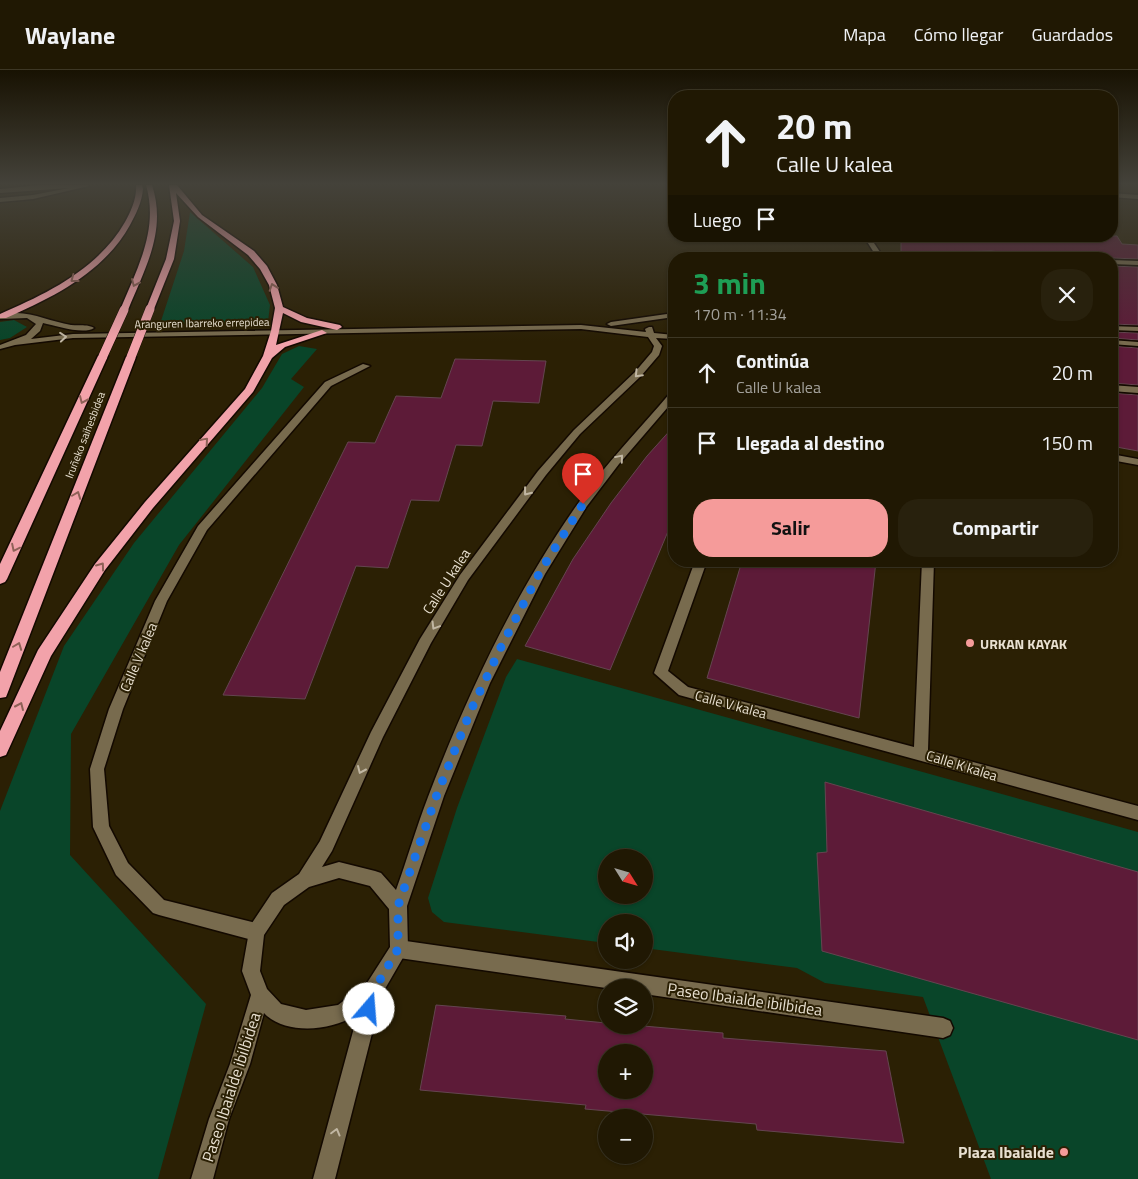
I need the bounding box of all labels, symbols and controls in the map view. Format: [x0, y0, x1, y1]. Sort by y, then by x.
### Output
text: Waylane [25, 17, 115, 53]
text: Mapa [843, 21, 886, 48]
text: Cómo llegar [914, 21, 1003, 48]
text: Guardados [1031, 21, 1113, 48]
text: 20 m [776, 99, 852, 153]
icon: ahead [693, 110, 758, 175]
text: Calle U kalea [776, 147, 893, 181]
text: Luego [693, 205, 742, 234]
icon: arrive [752, 205, 780, 233]
text: 3 min [693, 260, 766, 306]
button: close [1041, 269, 1093, 321]
one-way arrow [70, 273, 80, 282]
one-way arrow [130, 278, 141, 287]
one-way arrow [269, 283, 279, 292]
text: 170 m · 11:34 [693, 302, 787, 326]
street label: Aranguren Ibarreko errepidea [134, 314, 270, 332]
one-way arrow [59, 332, 67, 343]
text: Continúa [736, 346, 809, 375]
text: 20 m [1052, 358, 1093, 387]
icon: ahead [693, 359, 721, 387]
one-way arrow [635, 368, 644, 377]
text: Calle U kalea [736, 375, 821, 399]
street label: Iruñeko saihesbidea [61, 389, 109, 481]
one-way arrow [78, 395, 89, 404]
text: Llegada al destino [736, 428, 885, 457]
text: 150 m [1041, 428, 1093, 457]
icon: arrive [693, 429, 721, 457]
one-way arrow [200, 438, 209, 447]
pin [562, 453, 604, 504]
one-way arrow [614, 454, 623, 463]
icon: arrive [569, 460, 597, 488]
one-way arrow [524, 486, 533, 496]
one-way arrow [71, 491, 81, 500]
button: Salir [693, 499, 888, 557]
button: Compartir [898, 499, 1093, 557]
one-way arrow [11, 543, 21, 552]
street label: Calle U kalea [417, 544, 475, 618]
one-way arrow [96, 563, 104, 572]
street label: Calle V kalea [114, 619, 162, 695]
one-way arrow [431, 620, 441, 629]
place label: URKAN KAYAK [980, 633, 1068, 654]
marker: URKAN KAYAK [964, 637, 976, 649]
one-way arrow [12, 642, 22, 651]
street label: Calle V kalea [693, 684, 769, 724]
one-way arrow [14, 702, 25, 711]
street label: Calle K kalea [924, 744, 1000, 786]
one-way arrow [356, 765, 367, 774]
north arrow [598, 849, 652, 904]
map controls [598, 849, 653, 1164]
button: sound [598, 914, 653, 969]
street label: Paseo Ibaialde ibilbidea [666, 976, 824, 1022]
button: layers [598, 979, 653, 1034]
position arrow [342, 982, 394, 1034]
street label: Paseo Ibaialde ibilbidea [195, 1009, 267, 1165]
button: + [598, 1044, 653, 1099]
button: − [598, 1109, 653, 1164]
one-way arrow [331, 1128, 341, 1136]
place label: Plaza Ibaialde [958, 1140, 1054, 1164]
marker: Plaza Ibaialde [1058, 1146, 1070, 1158]

